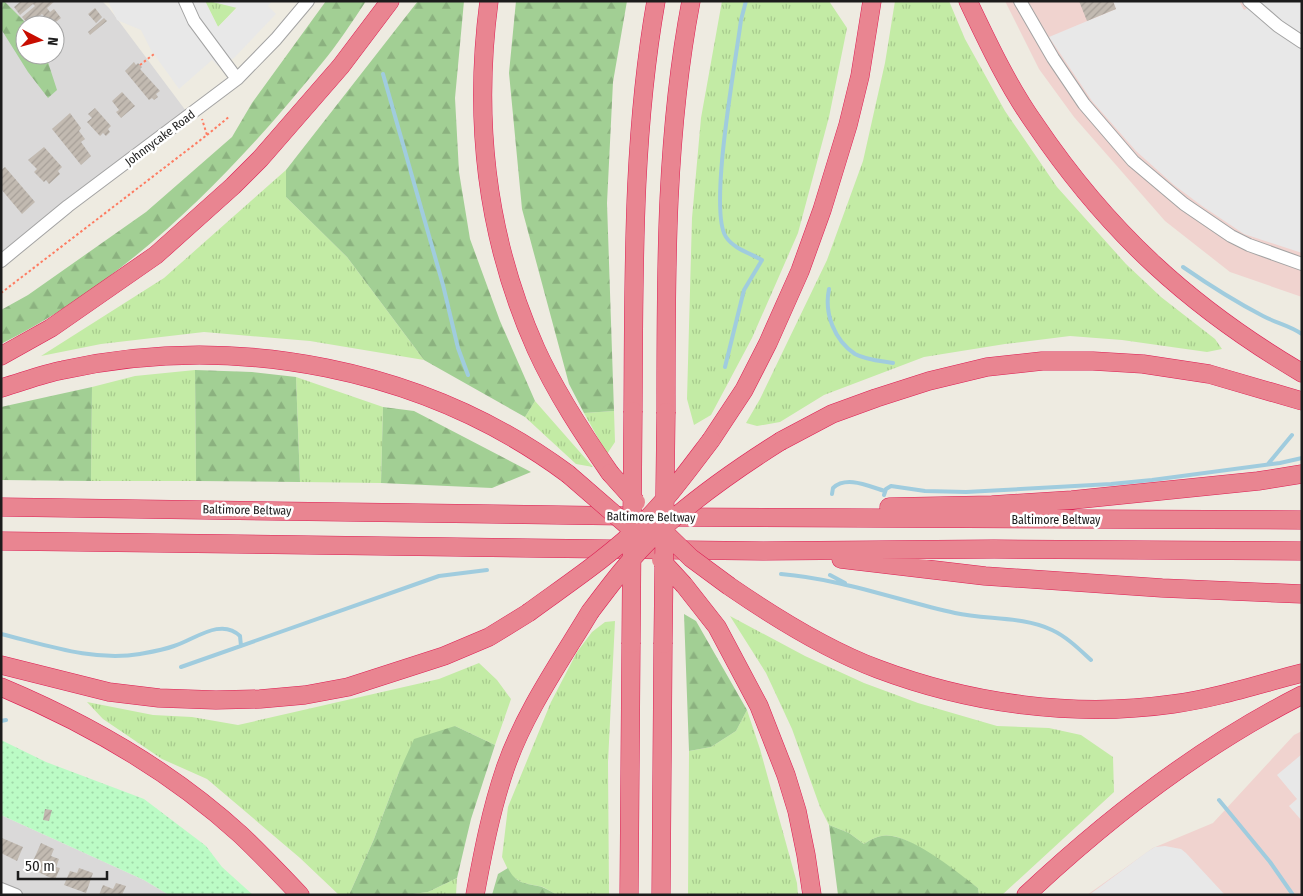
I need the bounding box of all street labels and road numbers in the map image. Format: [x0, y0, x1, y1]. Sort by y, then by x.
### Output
street label: Johnnycake Road [122, 107, 198, 169]
street label: Baltimore Beltway [202, 502, 292, 518]
street label: Baltimore Beltway [606, 509, 696, 525]
street label: Baltimore Beltway [1012, 513, 1101, 527]

